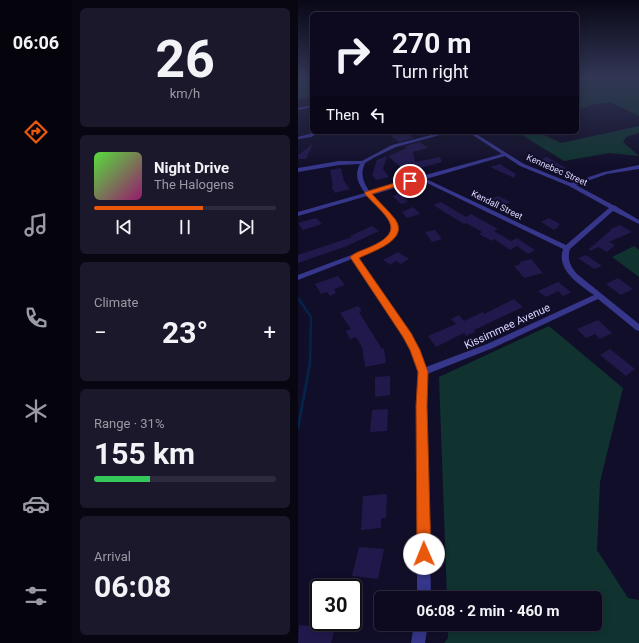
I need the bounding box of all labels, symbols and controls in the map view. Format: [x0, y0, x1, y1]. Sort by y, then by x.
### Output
text: 270 m [392, 27, 471, 60]
icon: right [326, 28, 378, 80]
text: 26 [155, 29, 215, 90]
text: 06:06 [13, 32, 59, 53]
text: Turn right [392, 61, 469, 82]
text: km/h [170, 86, 200, 101]
icon: left [367, 104, 389, 126]
text: Then [326, 106, 359, 124]
icon: directions [22, 118, 50, 146]
street label: Kennebec Street [525, 152, 589, 188]
text: Night Drive [154, 159, 229, 177]
pin [393, 164, 427, 198]
icon: arrive [399, 170, 421, 192]
text: The Halogens [154, 177, 234, 192]
street label: Kendall Street [470, 188, 524, 222]
icon: music [22, 211, 50, 239]
icon: previous [113, 216, 135, 238]
icon: pause [174, 216, 196, 238]
icon: next [235, 216, 257, 238]
text: Climate [94, 295, 138, 310]
street label: Kissimmee Avenue [462, 301, 552, 352]
icon: phone [22, 304, 50, 332]
text: 23° [162, 315, 208, 350]
text: − [94, 320, 107, 345]
text: + [264, 320, 276, 345]
icon: climate [22, 397, 50, 425]
text: Range · 31% [94, 416, 164, 431]
text: 155 km [94, 436, 195, 471]
icon: car [22, 490, 50, 518]
position arrow [403, 533, 445, 575]
text: Arrival [94, 549, 131, 564]
text: 06:08 [94, 569, 171, 604]
speed limit sign: 30 [310, 579, 362, 631]
icon: filters [22, 582, 50, 610]
text: 06:08 · 2 min · 460 m [417, 602, 559, 620]

